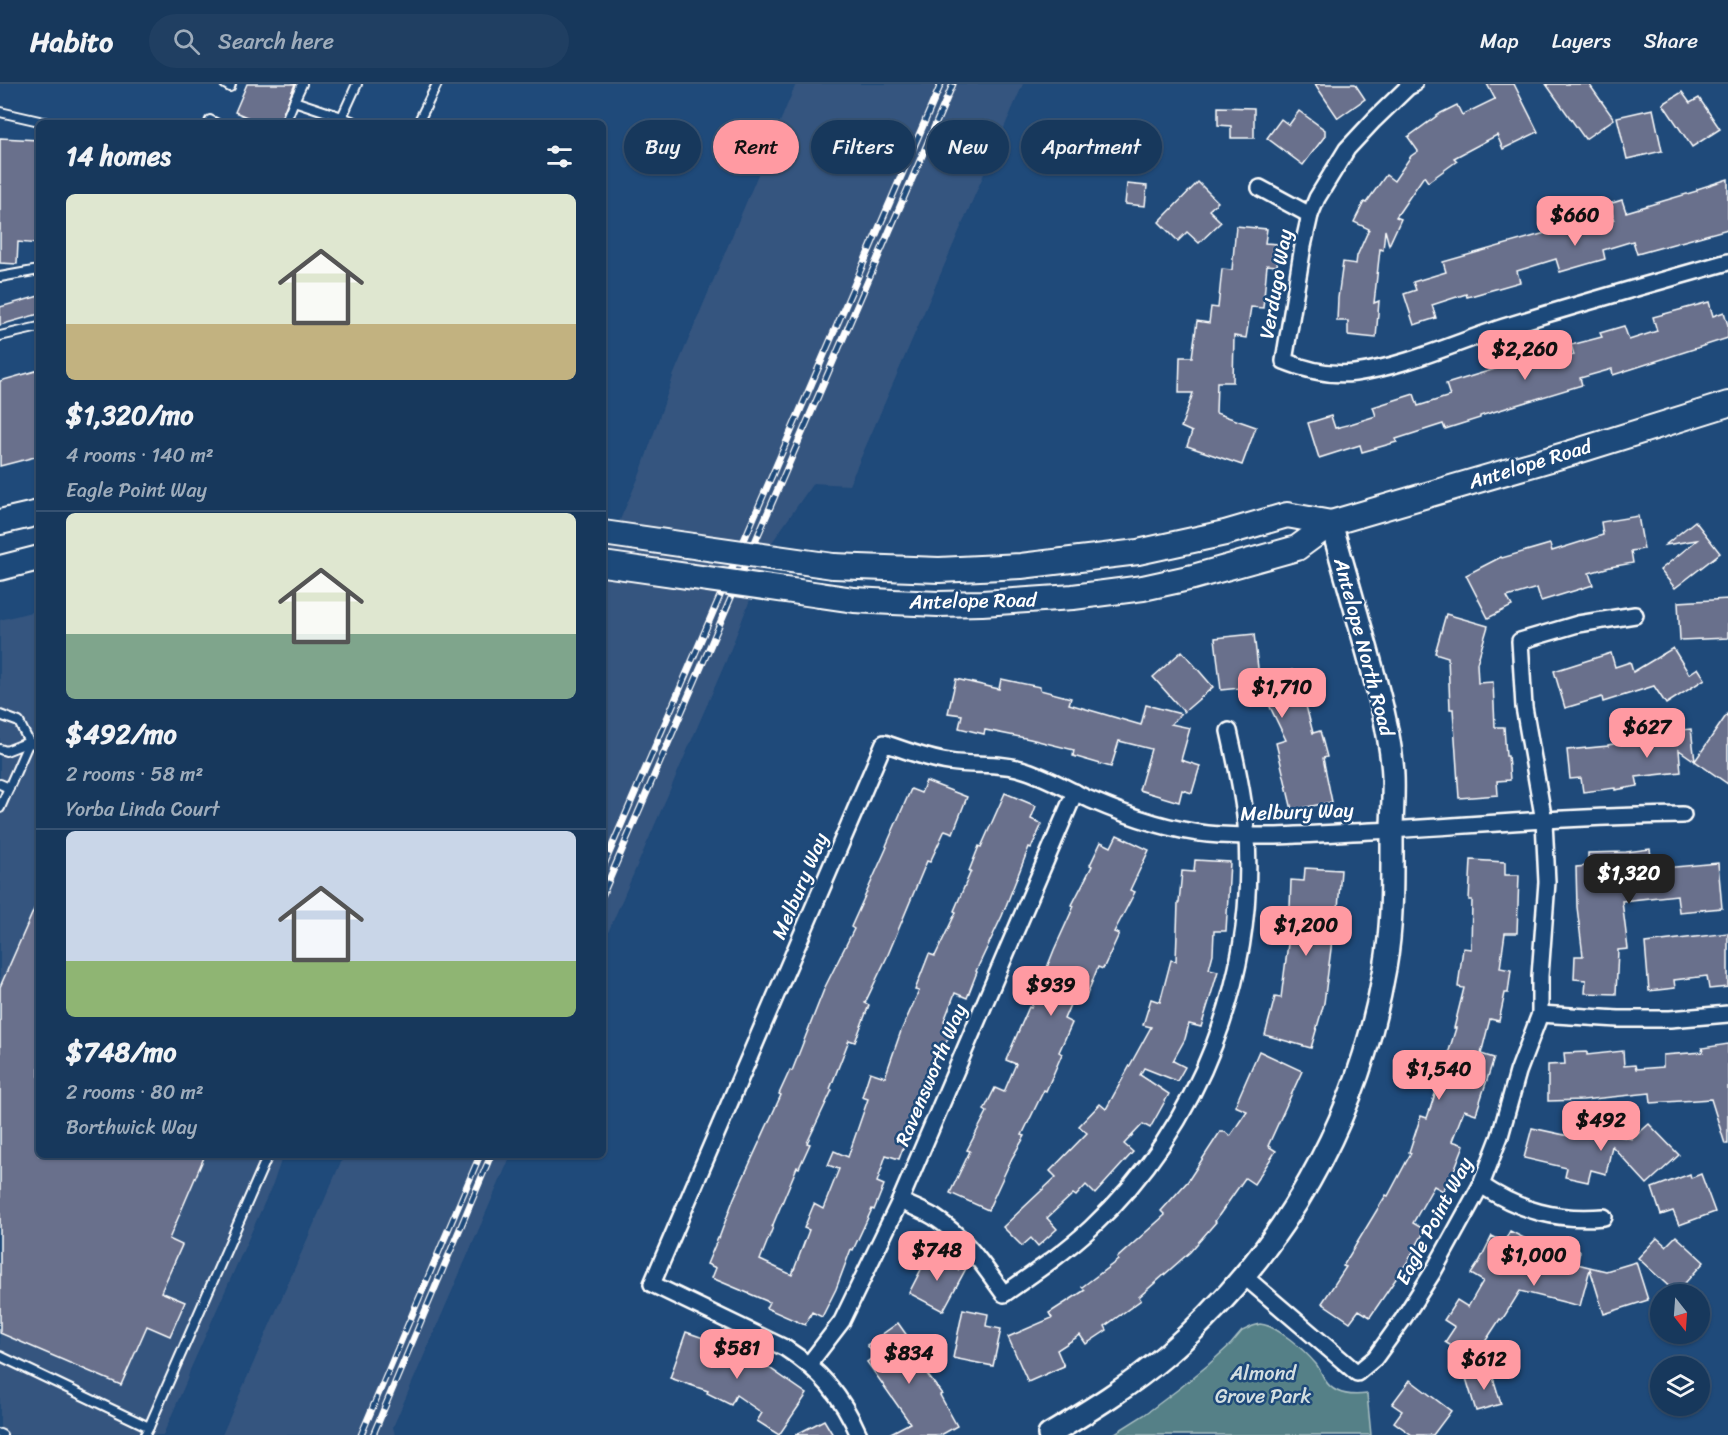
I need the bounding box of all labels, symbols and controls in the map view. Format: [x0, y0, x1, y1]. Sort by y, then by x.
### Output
search box [149, 14, 569, 68]
text: Habito [30, 17, 113, 66]
text: Search here [218, 22, 334, 61]
text: Map [1480, 22, 1519, 60]
text: Layers [1552, 22, 1611, 60]
text: Share [1644, 22, 1698, 60]
icon: search [170, 25, 203, 58]
chip: Buy [624, 120, 701, 174]
chip: Rent [713, 120, 799, 174]
chip: Filters [811, 120, 915, 174]
chip: New [927, 120, 1009, 174]
chip: Apartment [1021, 120, 1162, 174]
text: 14 homes [66, 133, 171, 179]
icon: filters [543, 140, 576, 173]
pin: $660 [1539, 196, 1611, 247]
text: $660 [1551, 198, 1599, 233]
street label: Verdugo Way [1249, 226, 1303, 342]
icon: home [267, 233, 375, 341]
pin: $2,260 [1476, 330, 1574, 381]
text: $2,260 [1492, 332, 1558, 367]
text: $1,320/mo [66, 392, 193, 438]
street label: Antelope Road [1463, 428, 1597, 500]
text: 4 rooms · 140 m² [66, 438, 214, 473]
text: Eagle Point Way [66, 473, 207, 508]
icon: home [267, 552, 375, 660]
street label: Antelope North Road [1323, 553, 1405, 741]
street label: Antelope Road [908, 582, 1038, 620]
pin: $1,710 [1233, 668, 1331, 719]
text: $1,710 [1252, 670, 1312, 705]
pin: $627 [1611, 708, 1683, 759]
text: $627 [1623, 710, 1671, 745]
text: $492/mo [66, 711, 177, 757]
text: 2 rooms · 58 m² [66, 757, 203, 792]
text: Yorba Linda Court [66, 792, 220, 827]
street label: Melbury Way [1240, 793, 1355, 831]
street label: Melbury Way [762, 826, 838, 945]
pin: $1,320 [1580, 854, 1678, 905]
text: $1,320 [1598, 856, 1660, 891]
icon: home [267, 870, 375, 978]
pin: $1,200 [1257, 906, 1355, 957]
text: $1,200 [1274, 908, 1338, 943]
pin: $939 [1015, 966, 1087, 1017]
text: $939 [1027, 968, 1076, 1003]
street label: Ravensworth Way [885, 998, 977, 1152]
text: $748/mo [66, 1029, 176, 1075]
pin: $1,540 [1390, 1050, 1488, 1101]
text: $1,540 [1407, 1052, 1471, 1087]
text: 2 rooms · 80 m² [66, 1075, 204, 1110]
pin: $492 [1565, 1101, 1637, 1152]
text: $492 [1576, 1103, 1626, 1138]
text: Borthwick Way [66, 1110, 197, 1145]
street label: Eagle Point Way [1385, 1150, 1483, 1291]
pin: $748 [901, 1231, 973, 1282]
text: $748 [912, 1233, 962, 1268]
pin: $1,000 [1485, 1236, 1583, 1287]
text: $1,000 [1501, 1238, 1567, 1273]
north arrow [1650, 1284, 1710, 1344]
map controls [1650, 1284, 1710, 1416]
pin: $581 [701, 1329, 773, 1380]
text: $581 [714, 1331, 760, 1366]
pin: $834 [873, 1334, 945, 1385]
text: $834 [885, 1336, 934, 1371]
pin: $612 [1448, 1340, 1520, 1391]
text: $612 [1462, 1342, 1506, 1377]
park label: Almond Grove Park [1215, 1356, 1311, 1414]
button: layers [1650, 1356, 1710, 1416]

